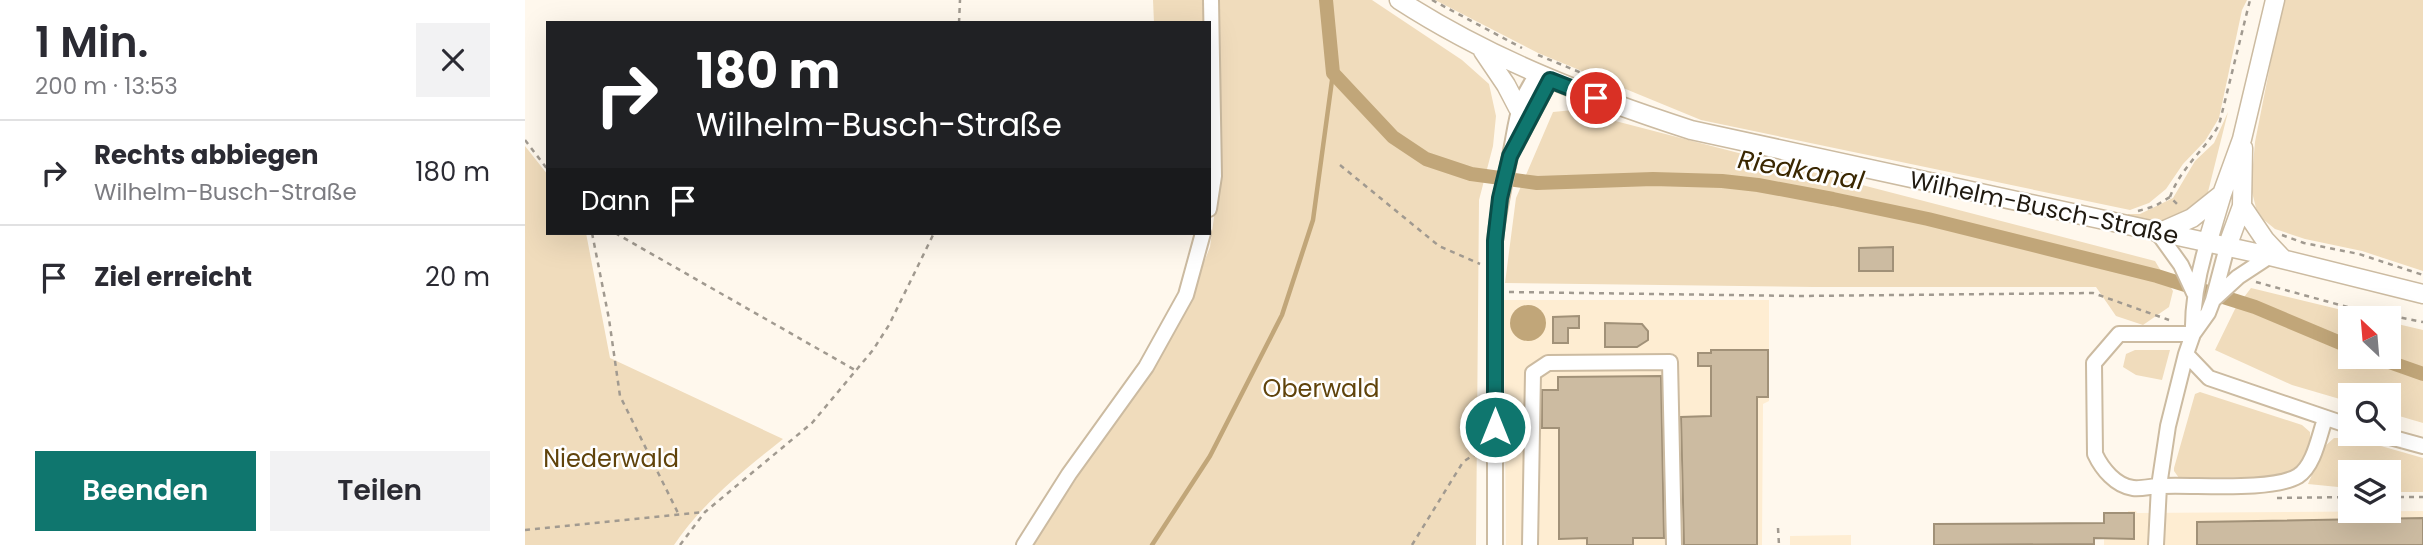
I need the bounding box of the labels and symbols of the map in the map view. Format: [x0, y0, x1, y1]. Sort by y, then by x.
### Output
pin [1566, 68, 1626, 128]
water label: Riedkanal [1735, 141, 1867, 199]
street label: Wilhelm-Busch-Straße [1907, 163, 2182, 252]
north arrow [2338, 306, 2401, 369]
park label: Oberwald [1263, 372, 1379, 405]
position arrow [1458, 390, 1532, 464]
park label: Niederwald [543, 442, 679, 475]

